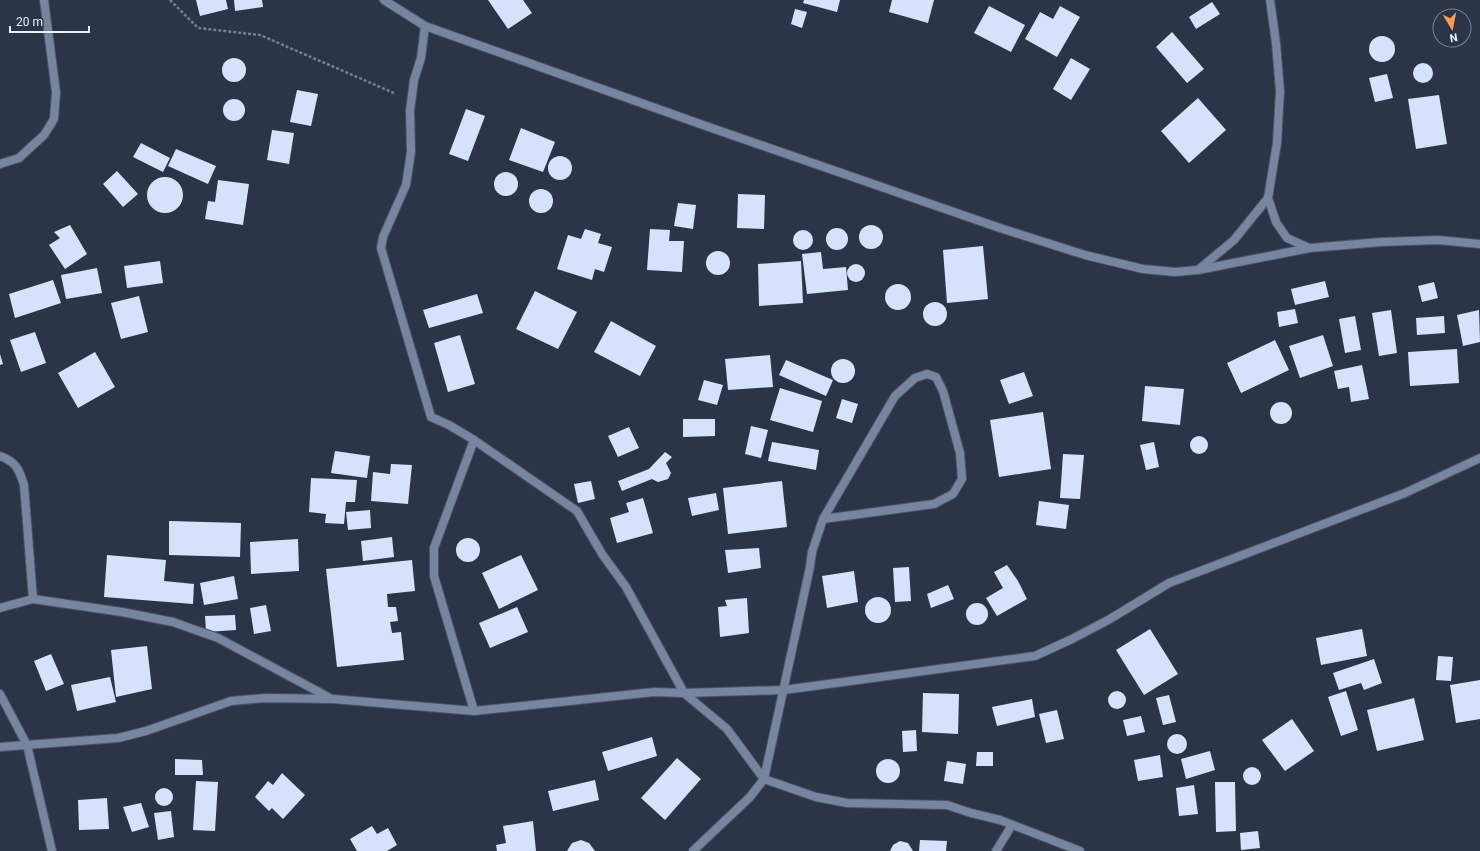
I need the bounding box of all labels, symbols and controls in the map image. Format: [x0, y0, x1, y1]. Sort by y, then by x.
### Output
scale bar [10, 8, 89, 34]
north arrow [1432, 8, 1472, 48]
text: 20 m [16, 15, 43, 29]
text: N [1448, 30, 1459, 44]

